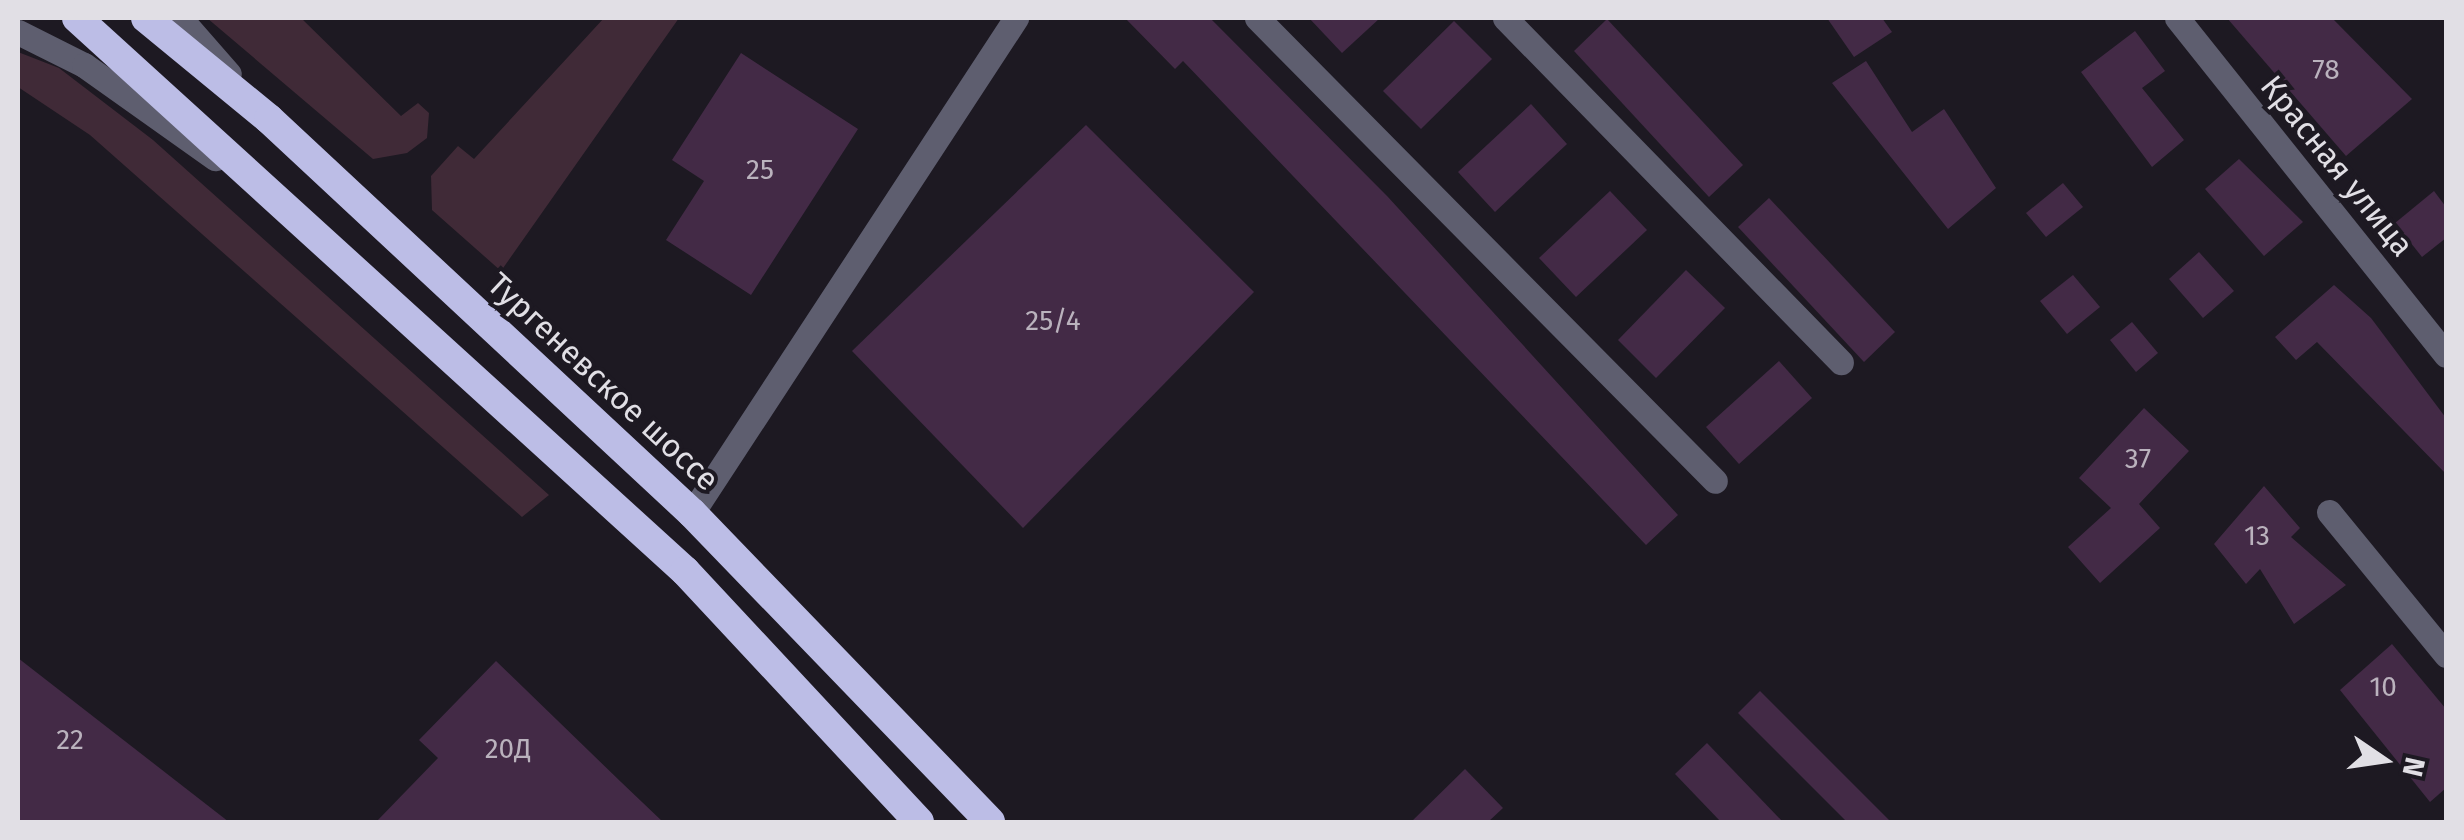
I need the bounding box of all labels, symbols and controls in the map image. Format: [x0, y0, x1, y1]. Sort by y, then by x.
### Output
house number: 78 [2312, 53, 2340, 87]
street label: Красная улица [2252, 68, 2422, 264]
house number: 25 [746, 153, 774, 187]
street label: Тургеневское шоссе [480, 265, 726, 499]
house number: 25/4 [1025, 304, 1081, 338]
house number: 37 [2125, 442, 2151, 476]
house number: 13 [2244, 519, 2270, 553]
house number: 10 [2369, 670, 2397, 704]
north arrow [2334, 710, 2434, 810]
house number: 22 [56, 723, 84, 757]
house number: 20Д [485, 732, 531, 766]
text: N [2396, 754, 2432, 780]

